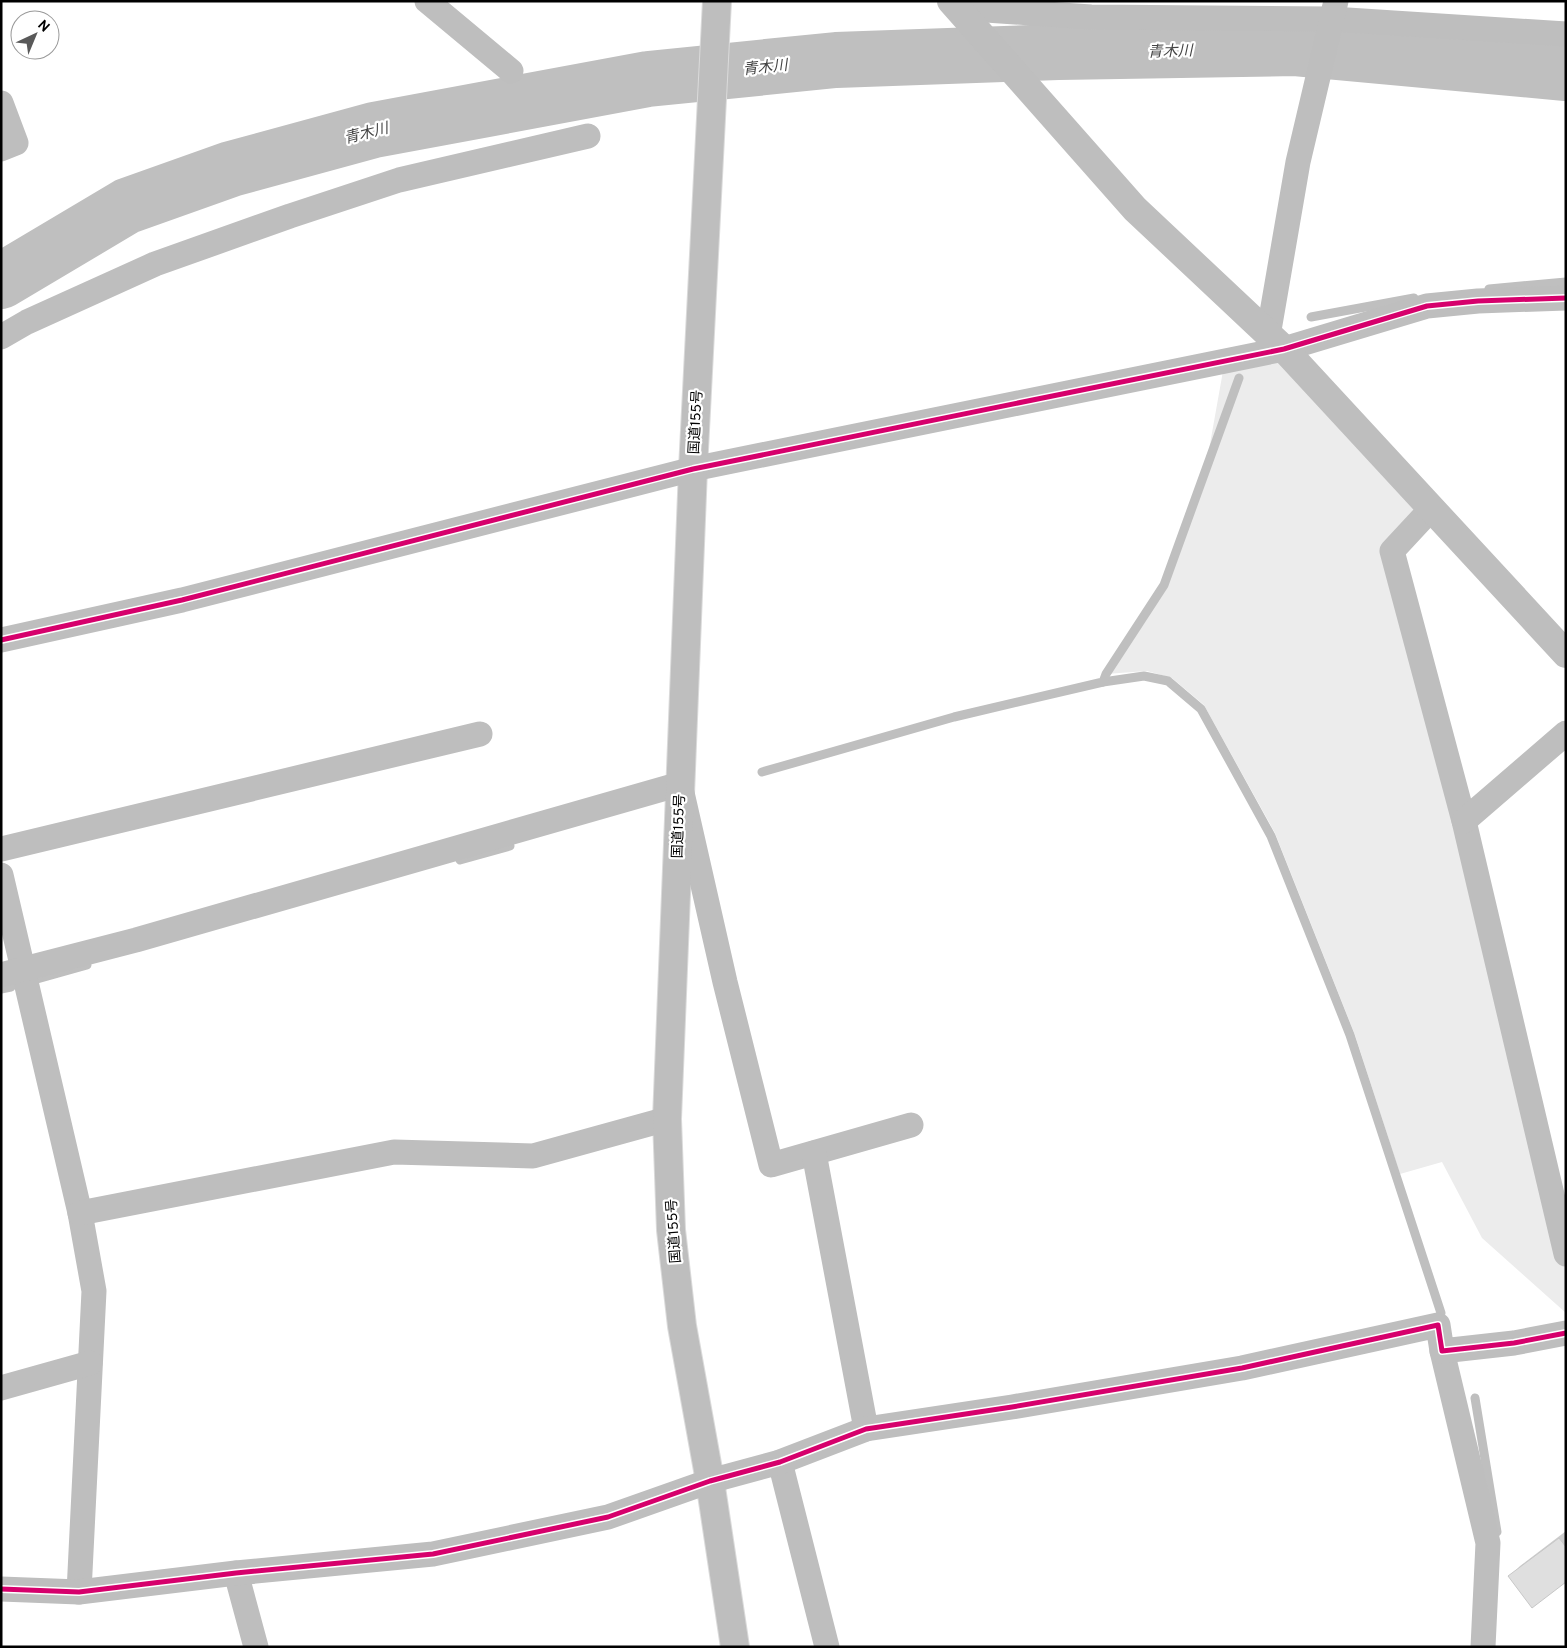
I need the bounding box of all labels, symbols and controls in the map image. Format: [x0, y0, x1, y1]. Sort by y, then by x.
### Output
north arrow [10, 10, 60, 60]
text: N [33, 17, 53, 36]
water label: 青木川 [1147, 42, 1195, 63]
water label: 青木川 [742, 56, 791, 80]
water label: 青木川 [342, 119, 392, 149]
street label: 国道155号 [686, 389, 707, 455]
street label: 国道155号 [670, 793, 689, 859]
street label: 国道155号 [664, 1198, 685, 1264]

